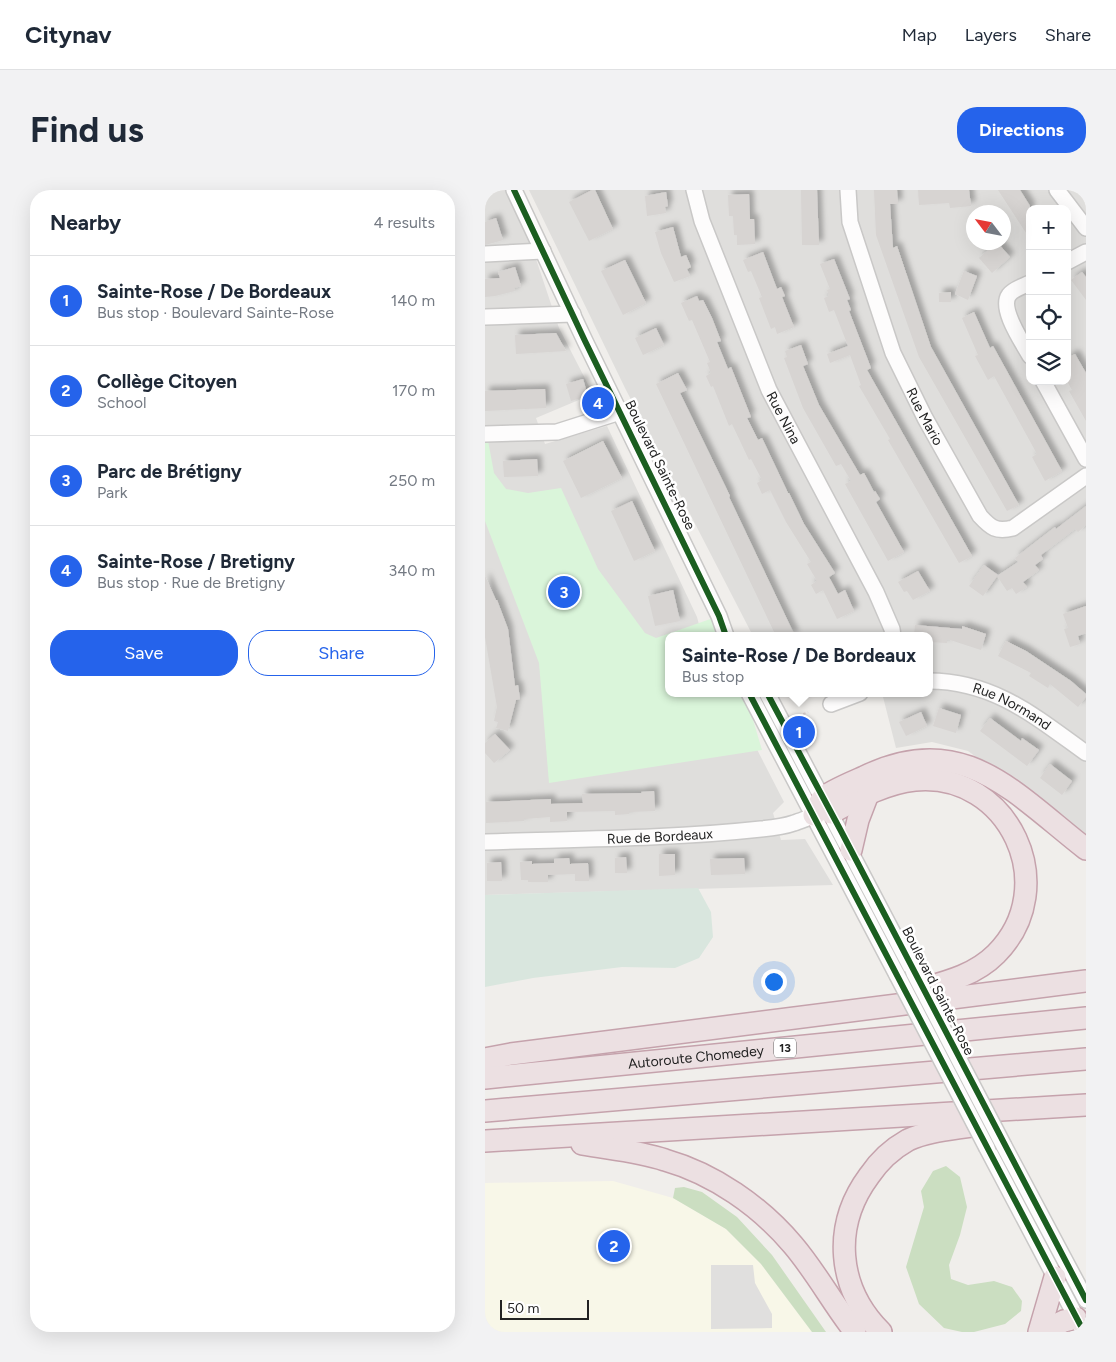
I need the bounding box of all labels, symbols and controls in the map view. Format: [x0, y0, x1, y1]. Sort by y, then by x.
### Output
text: Citynav [25, 20, 112, 49]
text: Map [902, 24, 937, 46]
text: Layers [965, 24, 1017, 46]
text: Share [1045, 24, 1091, 46]
button: Directions [957, 107, 1086, 153]
text: Find us [30, 109, 144, 151]
north arrow [966, 205, 1011, 250]
map controls [1026, 205, 1071, 385]
button: + [1026, 205, 1071, 250]
text: Nearby [50, 210, 121, 235]
text: 4 results [374, 213, 435, 232]
button: − [1026, 250, 1071, 295]
text: Sainte-Rose / De Bordeaux [97, 280, 331, 303]
text: 1 [63, 291, 69, 310]
text: 140 m [391, 291, 435, 310]
button: locate [1026, 295, 1071, 340]
text: Bus stop · Boulevard Sainte-Rose [97, 303, 334, 322]
button: layers [1026, 340, 1071, 385]
text: Collège Citoyen [97, 370, 237, 393]
text: 2 [61, 381, 71, 400]
text: 170 m [392, 381, 435, 400]
pin: 4 [582, 384, 614, 422]
street label: Rue Mario [903, 385, 947, 448]
street label: Rue Nina [763, 389, 804, 447]
text: School [97, 393, 147, 412]
street label: Boulevard Sainte-Rose [621, 397, 699, 533]
text: Parc de Brétigny [97, 460, 242, 483]
text: 3 [62, 471, 70, 490]
text: 250 m [389, 471, 435, 490]
text: Park [97, 483, 127, 502]
text: Sainte-Rose / Bretigny [97, 550, 295, 573]
text: 4 [61, 561, 71, 580]
text: 340 m [389, 561, 435, 580]
text: Bus stop · Rue de Bretigny [97, 573, 285, 592]
pin: 3 [548, 573, 580, 611]
button: Save [50, 630, 238, 676]
button: Share [248, 630, 435, 676]
popup [665, 632, 933, 697]
text: Sainte-Rose / De Bordeaux [682, 644, 916, 667]
text: Bus stop [682, 667, 744, 686]
street label: Rue Normand [971, 679, 1054, 734]
pin: 1 [783, 713, 815, 751]
street label: Rue de Bordeaux [607, 825, 714, 847]
street label: Boulevard Sainte-Rose [898, 924, 978, 1059]
your location [761, 969, 787, 995]
road number: 13 [774, 1038, 796, 1058]
street label: Autoroute Chomedey [627, 1042, 765, 1072]
pin: 2 [598, 1227, 630, 1265]
scale bar [500, 1297, 589, 1320]
text: 50 m [507, 1300, 539, 1317]

